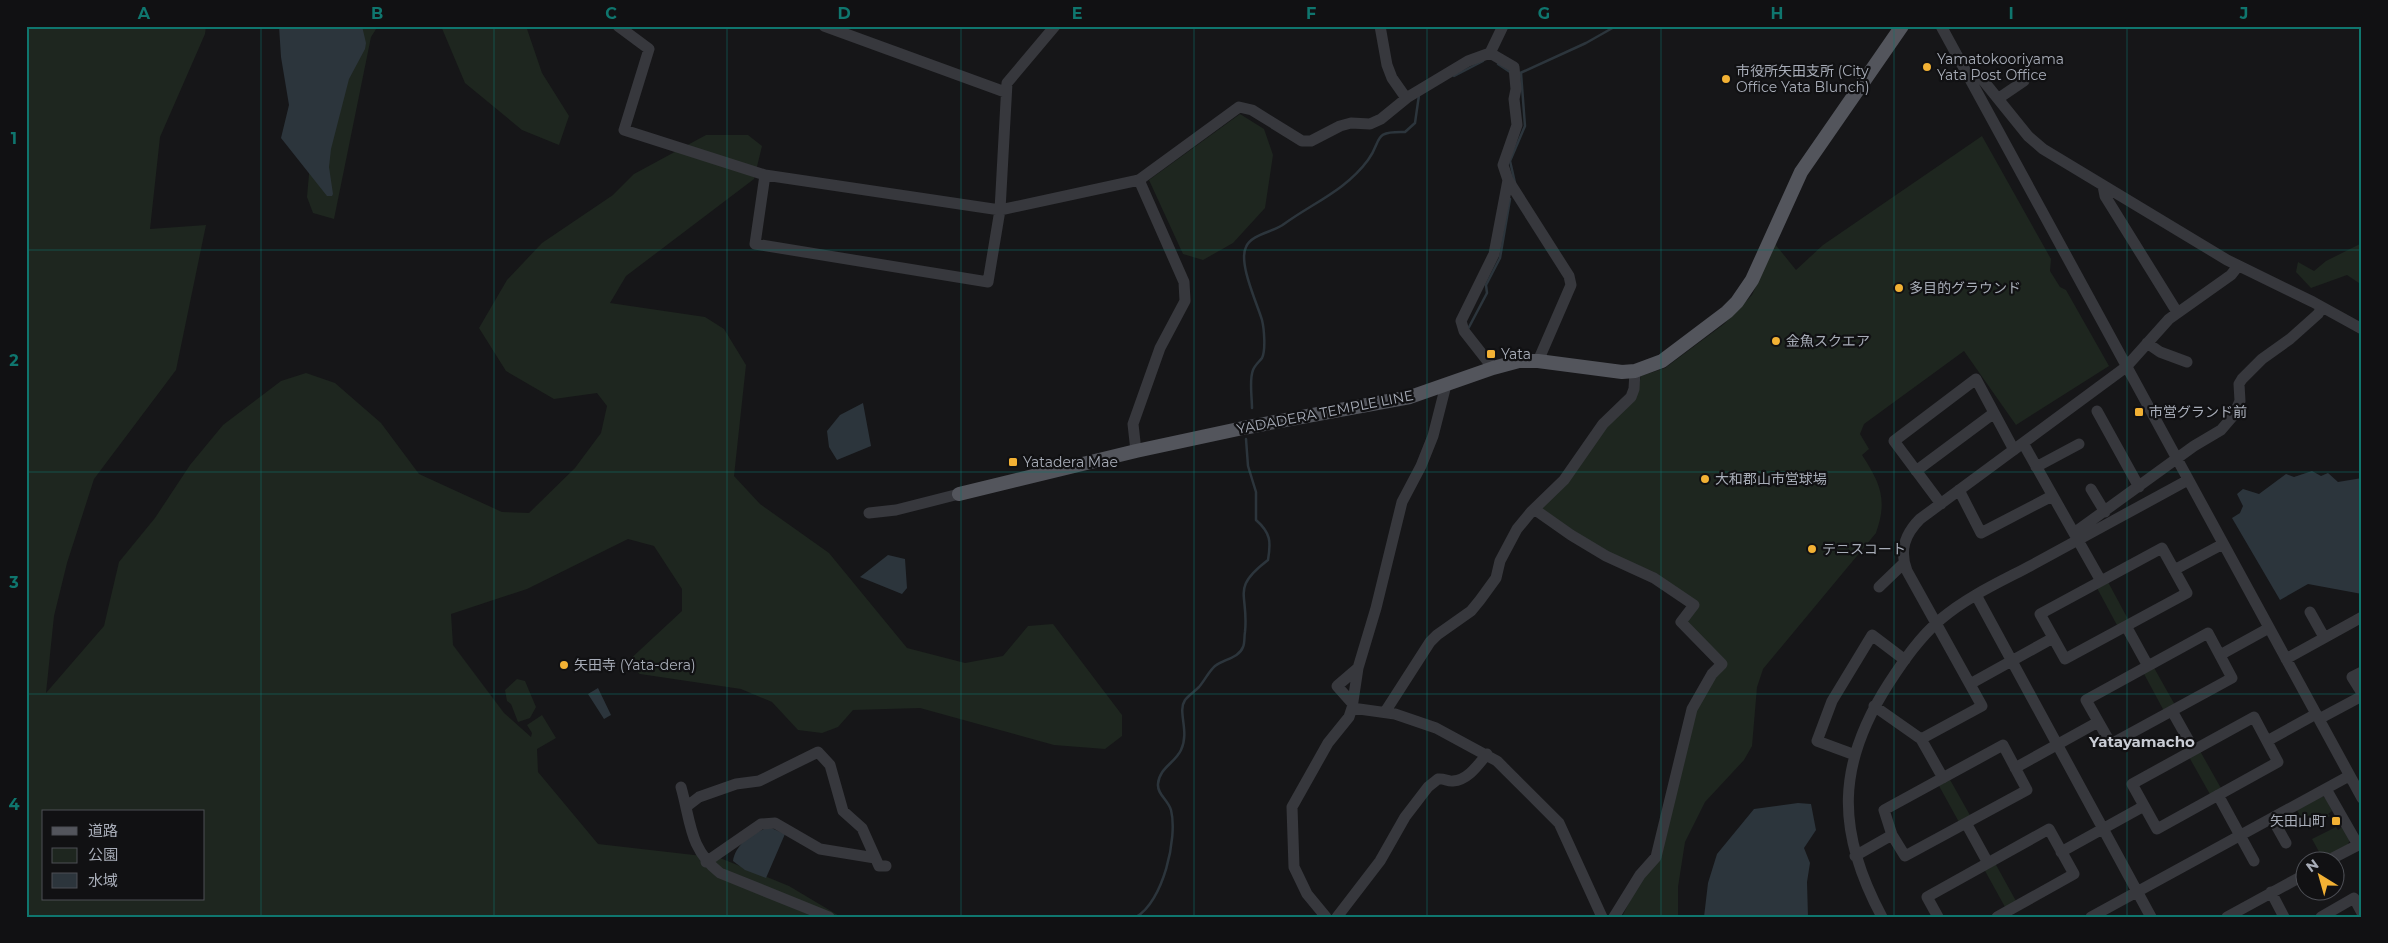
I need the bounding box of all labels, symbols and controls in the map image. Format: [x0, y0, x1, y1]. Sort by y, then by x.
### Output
text: A [137, 4, 151, 23]
text: B [371, 4, 383, 23]
text: C [605, 4, 617, 23]
text: D [837, 4, 851, 23]
text: E [1072, 4, 1082, 23]
text: F [1306, 4, 1316, 23]
text: G [1538, 4, 1550, 23]
text: H [1771, 4, 1783, 23]
text: I [2008, 4, 2014, 23]
text: J [2239, 4, 2248, 23]
place label: Yamatokooriyama Yata Post Office [1937, 50, 2064, 84]
marker: Yamatokooriyama Yata Post Office [1921, 61, 1933, 73]
place label: 市役所矢田支所 (City Office Yata Blunch) [1736, 62, 1870, 96]
marker: 市役所矢田支所 (City Office Yata Blunch) [1720, 73, 1732, 85]
text: 1 [11, 129, 17, 148]
place label: 多目的グラウンド [1909, 279, 2021, 297]
marker: 多目的グラウンド [1893, 282, 1905, 294]
place label: 金魚スクエア [1786, 332, 1870, 350]
marker: 金魚スクエア [1770, 335, 1782, 347]
place label: Yata [1501, 345, 1531, 363]
marker: Yata [1485, 348, 1497, 360]
text: 2 [9, 351, 19, 370]
street label: YADADERA TEMPLE LINE [1235, 386, 1415, 438]
place label: 市営グランド前 [2149, 403, 2247, 421]
marker: 市営グランド前 [2133, 406, 2145, 418]
place label: Yatadera Mae [1023, 453, 1118, 471]
marker: Yatadera Mae [1007, 456, 1019, 468]
place label: 大和郡山市営球場 [1715, 470, 1827, 488]
marker: 大和郡山市営球場 [1699, 473, 1711, 485]
place label: テニスコート [1822, 540, 1906, 558]
marker: テニスコート [1806, 543, 1818, 555]
text: 3 [8, 573, 19, 592]
place label: 矢田寺 (Yata-dera) [574, 656, 696, 674]
marker: 矢田寺 (Yata-dera) [558, 659, 570, 671]
district label: Yatayamacho [2088, 732, 2195, 751]
text: 4 [8, 795, 20, 814]
legend [42, 810, 205, 900]
place label: 矢田山町 [2270, 812, 2326, 830]
marker: 矢田山町 [2330, 815, 2342, 827]
text: 道路 [88, 821, 118, 840]
text: 公園 [88, 845, 118, 864]
north arrow [2296, 850, 2346, 900]
text: N [2302, 855, 2322, 876]
text: 水域 [88, 871, 118, 890]

